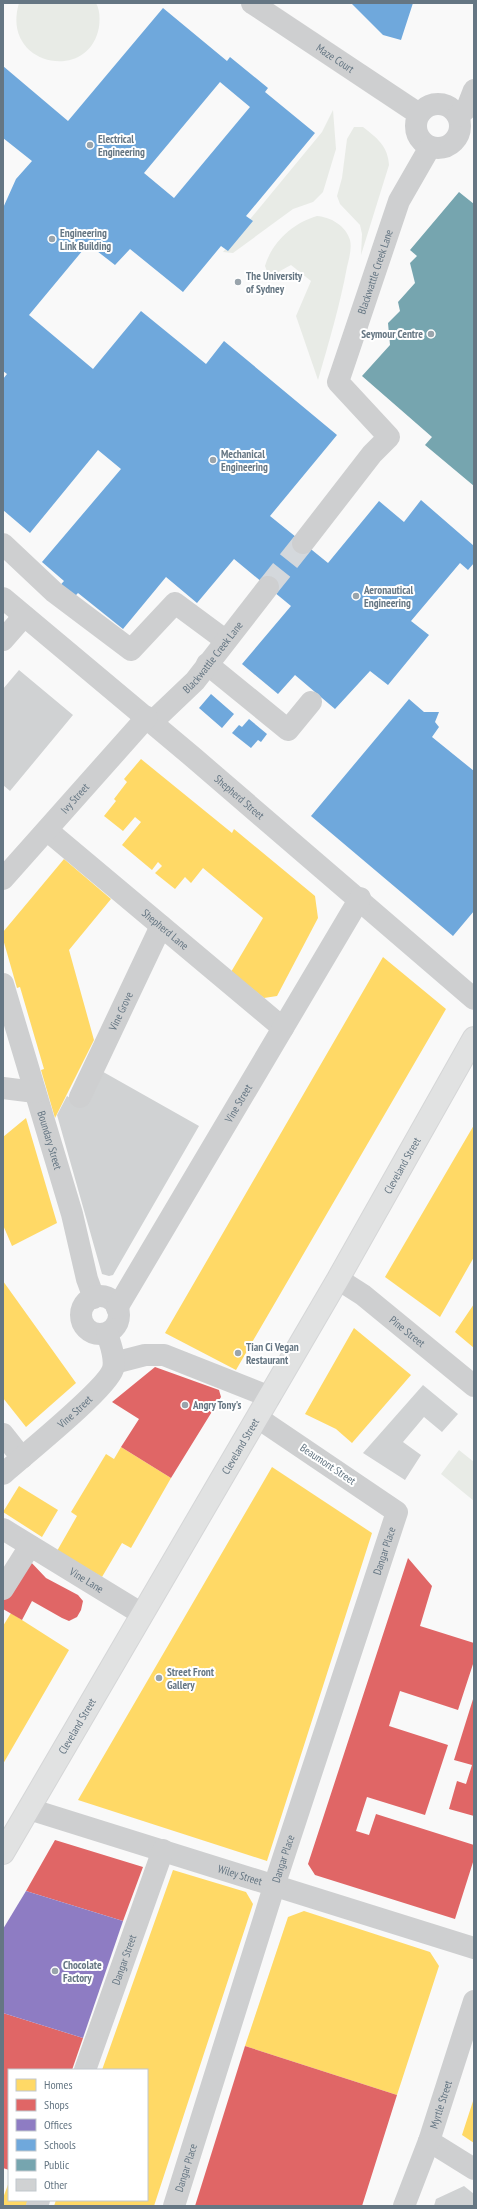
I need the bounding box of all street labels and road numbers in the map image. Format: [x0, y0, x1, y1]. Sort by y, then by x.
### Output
street label: Maze Court [314, 41, 357, 76]
street label: Blackwattle Creek Lane [354, 227, 396, 316]
street label: Blackwattle Creek Lane [180, 618, 246, 696]
street label: Shepherd Street [212, 772, 267, 822]
street label: Ivy Street [58, 780, 92, 816]
street label: Shepherd Lane [139, 906, 192, 953]
street label: Vine Grove [105, 989, 136, 1034]
street label: Vine Street [221, 1082, 255, 1126]
street label: Boundary Street [34, 1109, 65, 1171]
street label: Cleveland Street [381, 1135, 424, 1196]
street label: Pine Street [387, 1313, 428, 1350]
street label: Vine Street [54, 1392, 95, 1432]
street label: Cleveland Street [219, 1416, 262, 1477]
street label: Beaumont Street [298, 1440, 358, 1488]
street label: Dangar Place [370, 1525, 399, 1577]
street label: Vine Lane [66, 1564, 107, 1596]
street label: Cleveland Street [55, 1695, 99, 1757]
street label: Dangar Place [269, 1832, 298, 1884]
street label: Wiley Street [216, 1861, 264, 1888]
street label: Dangar Street [109, 1933, 139, 1987]
street label: Myrtle Street [426, 2079, 455, 2130]
street label: Dangar Place [172, 2142, 200, 2194]

